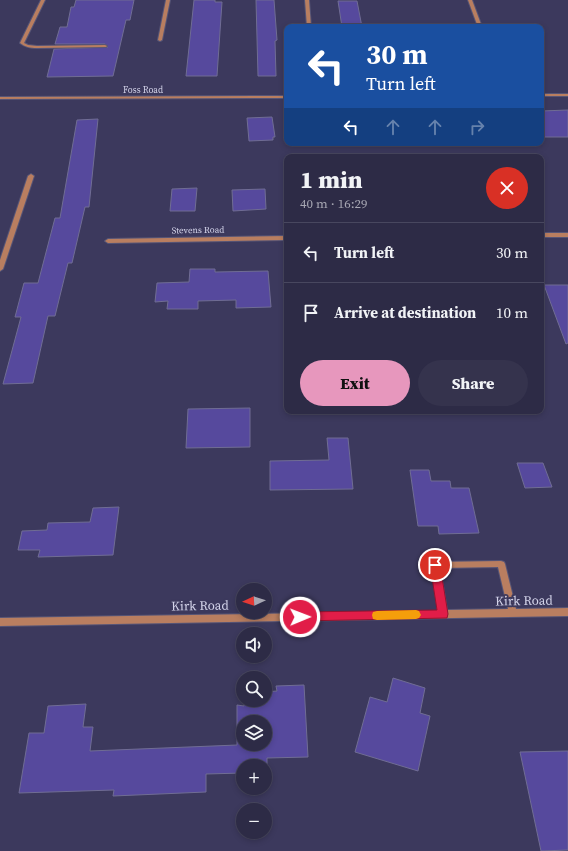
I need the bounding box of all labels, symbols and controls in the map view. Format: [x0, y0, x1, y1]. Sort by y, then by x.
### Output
text: 30 m [366, 35, 428, 73]
icon: left [300, 40, 352, 92]
text: Turn left [366, 71, 436, 96]
street label: Foss Road [123, 84, 163, 96]
icon: left [340, 116, 362, 138]
icon: ahead [382, 116, 404, 138]
icon: ahead [424, 116, 446, 138]
icon: right [466, 116, 488, 138]
text: 1 min [300, 163, 363, 196]
button: close [486, 167, 528, 209]
text: 40 m · 16:29 [300, 195, 368, 212]
street label: Stevens Road [172, 224, 224, 236]
icon: left [300, 242, 322, 264]
text: Turn left [334, 242, 394, 263]
text: 30 m [496, 242, 528, 263]
icon: arrive [300, 302, 322, 324]
text: Arrive at destination [334, 302, 476, 323]
text: 10 m [496, 302, 528, 323]
button: Exit [300, 360, 410, 406]
button: Share [418, 360, 528, 406]
pin [418, 548, 452, 582]
icon: arrive [424, 554, 446, 576]
north arrow [236, 583, 272, 619]
map controls [236, 583, 272, 839]
street label: Kirk Road [495, 591, 554, 610]
street label: Kirk Road [171, 596, 230, 615]
position arrow [279, 596, 321, 638]
button: sound [236, 627, 272, 663]
button: search [236, 671, 272, 707]
button: layers [236, 715, 272, 751]
button: + [236, 759, 272, 795]
button: − [236, 803, 272, 839]

